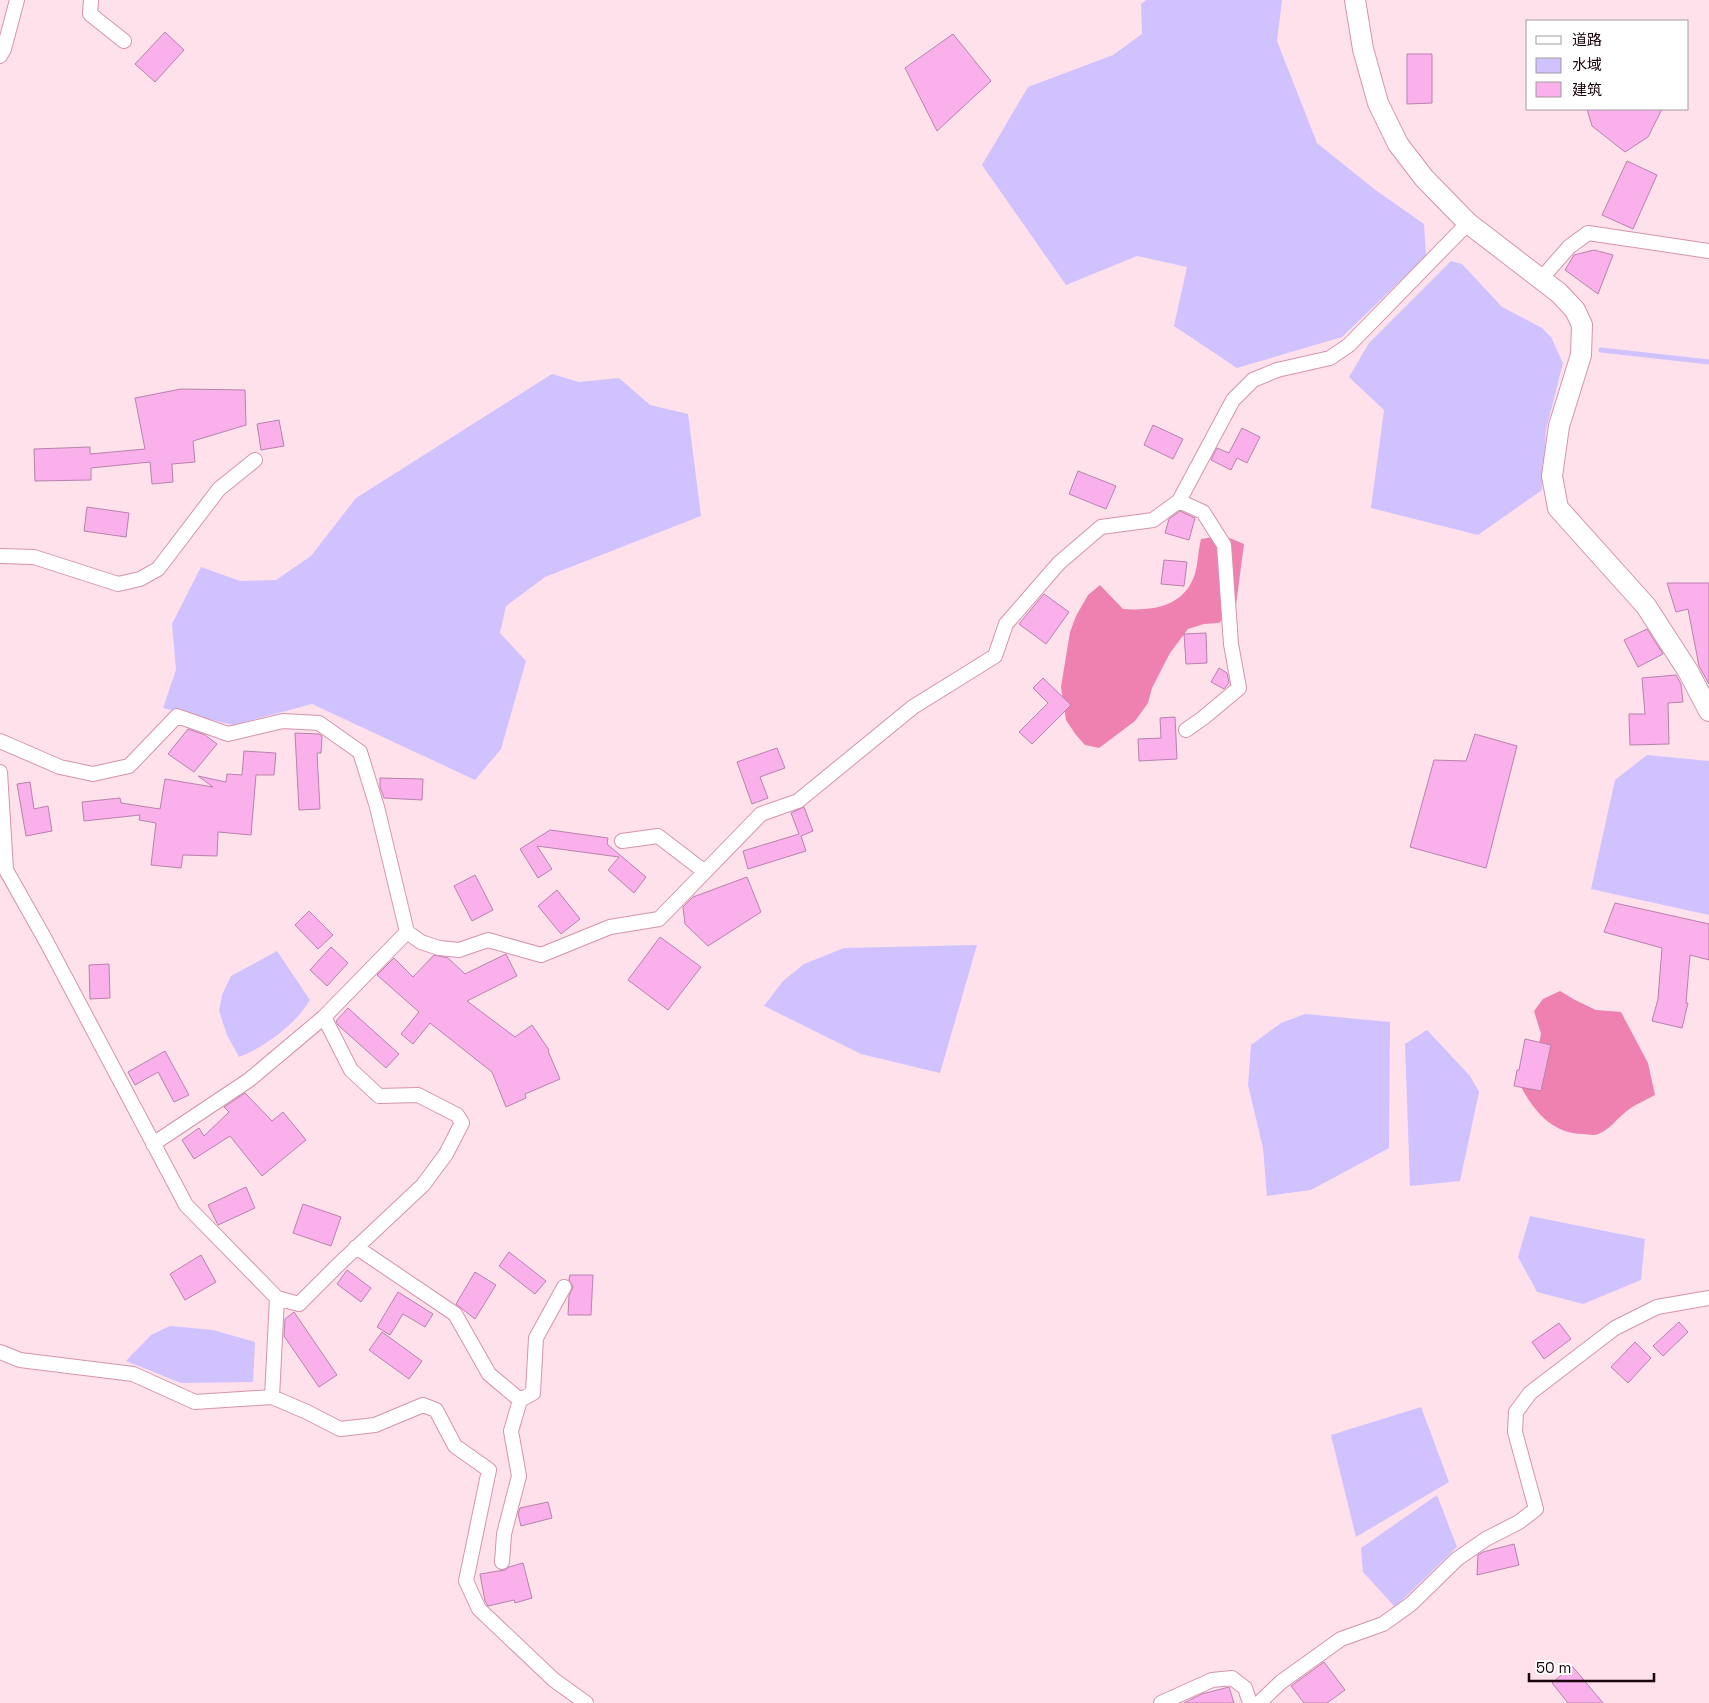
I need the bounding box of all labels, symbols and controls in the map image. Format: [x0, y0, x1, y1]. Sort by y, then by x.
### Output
legend [1526, 20, 1689, 110]
text: 道路 [1572, 30, 1602, 49]
text: 水域 [1572, 55, 1602, 74]
text: 建筑 [1572, 80, 1602, 99]
scale bar [1529, 1650, 1654, 1682]
text: 50 m [1536, 1658, 1571, 1677]

